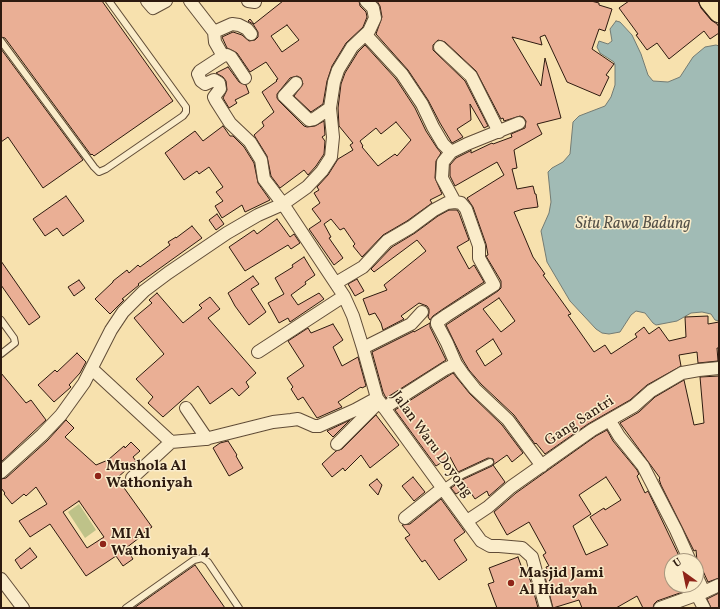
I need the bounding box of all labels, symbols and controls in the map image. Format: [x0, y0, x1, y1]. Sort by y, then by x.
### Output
water label: Situ Rawa Badung [576, 215, 690, 235]
street label: Jalan Waru Doyong [386, 388, 476, 502]
street label: Gang Santri [542, 393, 618, 451]
place label: Mushola Al Wathoniyah [106, 458, 193, 493]
marker: Mushola Al Wathoniyah [93, 471, 103, 481]
place label: MI Al Wathoniyah 4 [111, 526, 210, 561]
marker: MI Al Wathoniyah 4 [98, 539, 108, 549]
north arrow [664, 553, 704, 593]
text: U [670, 555, 685, 572]
place label: Masjid Jami Al Hidayah [519, 565, 604, 600]
marker: Masjid Jami Al Hidayah [506, 578, 516, 588]

